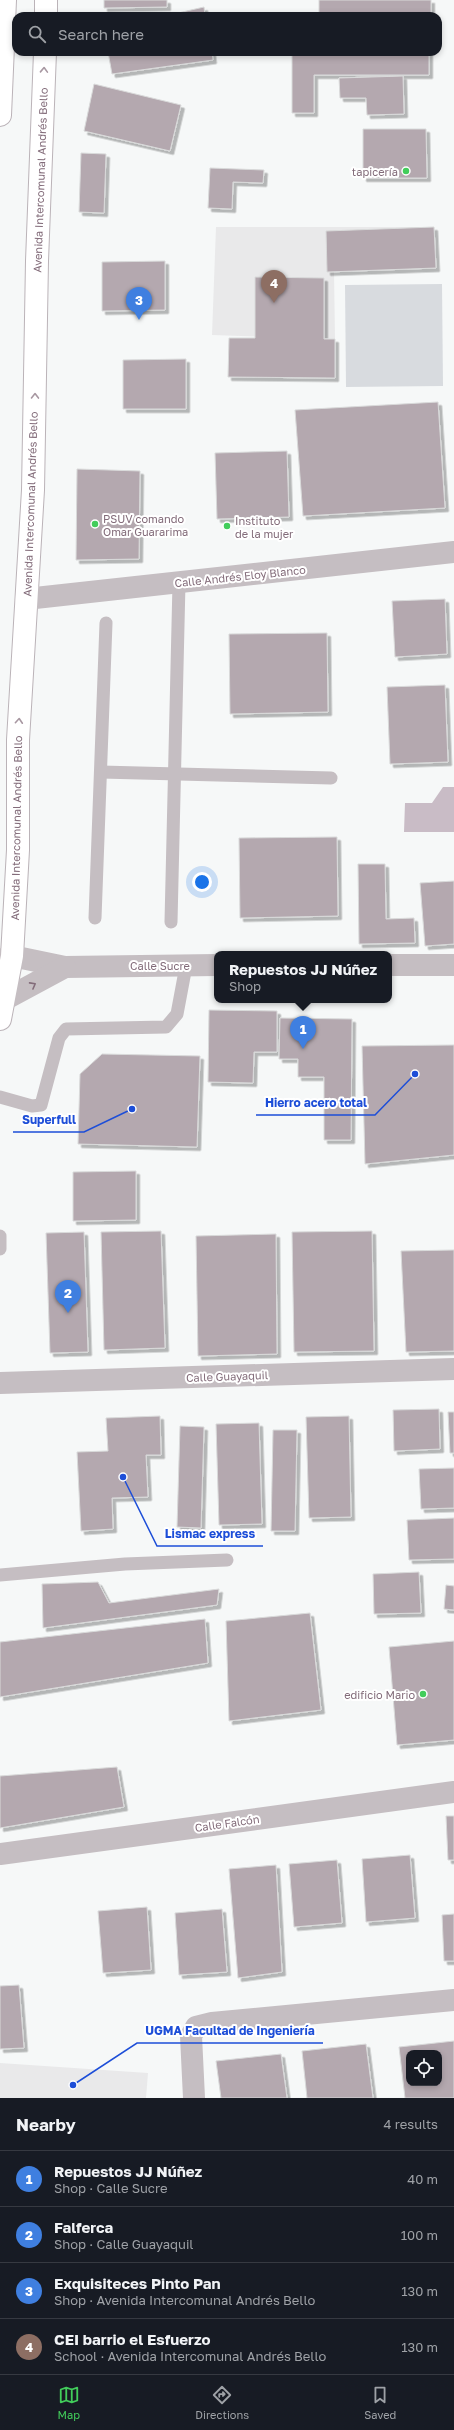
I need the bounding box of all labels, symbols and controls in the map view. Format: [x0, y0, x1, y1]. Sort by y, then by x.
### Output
search box [12, 12, 442, 56]
icon: search [26, 23, 48, 45]
text: Search here [58, 25, 144, 43]
one-way arrow [40, 67, 48, 73]
street label: Avenida Intercomunal Andrés Bello [30, 87, 50, 273]
place label: tapicería [352, 165, 398, 178]
marker: tapicería [401, 166, 411, 176]
pin: 4 [261, 270, 287, 303]
pin: 3 [126, 287, 152, 320]
one-way arrow [31, 393, 39, 399]
street label: Avenida Intercomunal Andrés Bello [20, 411, 40, 597]
place label: PSUV comando Omar Guararima [103, 512, 188, 538]
place label: Instituto de la mujer [235, 514, 294, 540]
marker: PSUV comando Omar Guararima [90, 519, 100, 529]
marker: Instituto de la mujer [222, 521, 232, 531]
street label: Calle Andrés Eloy Blanco [174, 563, 307, 589]
one-way arrow [14, 718, 23, 724]
street label: Avenida Intercomunal Andrés Bello [8, 735, 24, 921]
your location [192, 872, 212, 892]
popup [214, 951, 392, 1003]
street label: Calle Sucre [130, 959, 190, 972]
text: Repuestos JJ Núñez [229, 960, 377, 978]
text: Shop [229, 978, 261, 994]
one-way arrow [28, 982, 36, 989]
pin: 1 [290, 1016, 316, 1049]
callout: Hierro acero total [256, 1091, 375, 1115]
text: Hierro acero total [265, 1095, 367, 1110]
callout: Superfull [13, 1108, 84, 1132]
text: Superfull [22, 1112, 76, 1127]
pin: 2 [55, 1280, 81, 1313]
street label: Calle Guayaquil [186, 1368, 269, 1384]
callout: Lismac express [157, 1522, 263, 1546]
text: Lismac express [165, 1526, 255, 1541]
place label: edificio Mario [344, 1688, 415, 1701]
marker: edificio Mario [418, 1689, 428, 1699]
street label: Calle Falcón [194, 1812, 260, 1834]
callout: UGMA Facultad de Ingeniería [137, 2019, 323, 2043]
text: UGMA Facultad de Ingeniería [145, 2023, 315, 2038]
map controls [406, 2050, 442, 2086]
button: locate [406, 2050, 442, 2086]
text: Nearby [16, 2114, 76, 2135]
text: 4 results [384, 2116, 438, 2132]
text: Repuestos JJ Núñez [54, 2162, 202, 2180]
text: 1 [26, 2171, 32, 2187]
text: 40 m [407, 2171, 438, 2187]
text: Shop · Calle Sucre [54, 2180, 167, 2196]
text: Falferca [54, 2218, 113, 2236]
text: 2 [25, 2227, 33, 2243]
text: 100 m [401, 2227, 438, 2243]
text: Shop · Calle Guayaquil [54, 2236, 194, 2252]
text: Exquisiteces Pinto Pan [54, 2274, 221, 2292]
text: 3 [25, 2283, 33, 2299]
text: 130 m [401, 2283, 438, 2299]
text: Shop · Avenida Intercomunal Andrés Bello [54, 2292, 315, 2308]
text: CEI barrio el Esfuerzo [54, 2330, 211, 2348]
text: 4 [25, 2339, 33, 2355]
text: 130 m [401, 2339, 438, 2355]
text: School · Avenida Intercomunal Andrés Bello [54, 2348, 326, 2364]
tab: Map [58, 2384, 80, 2421]
tab: Directions [195, 2384, 249, 2421]
tab: Saved [364, 2384, 396, 2421]

